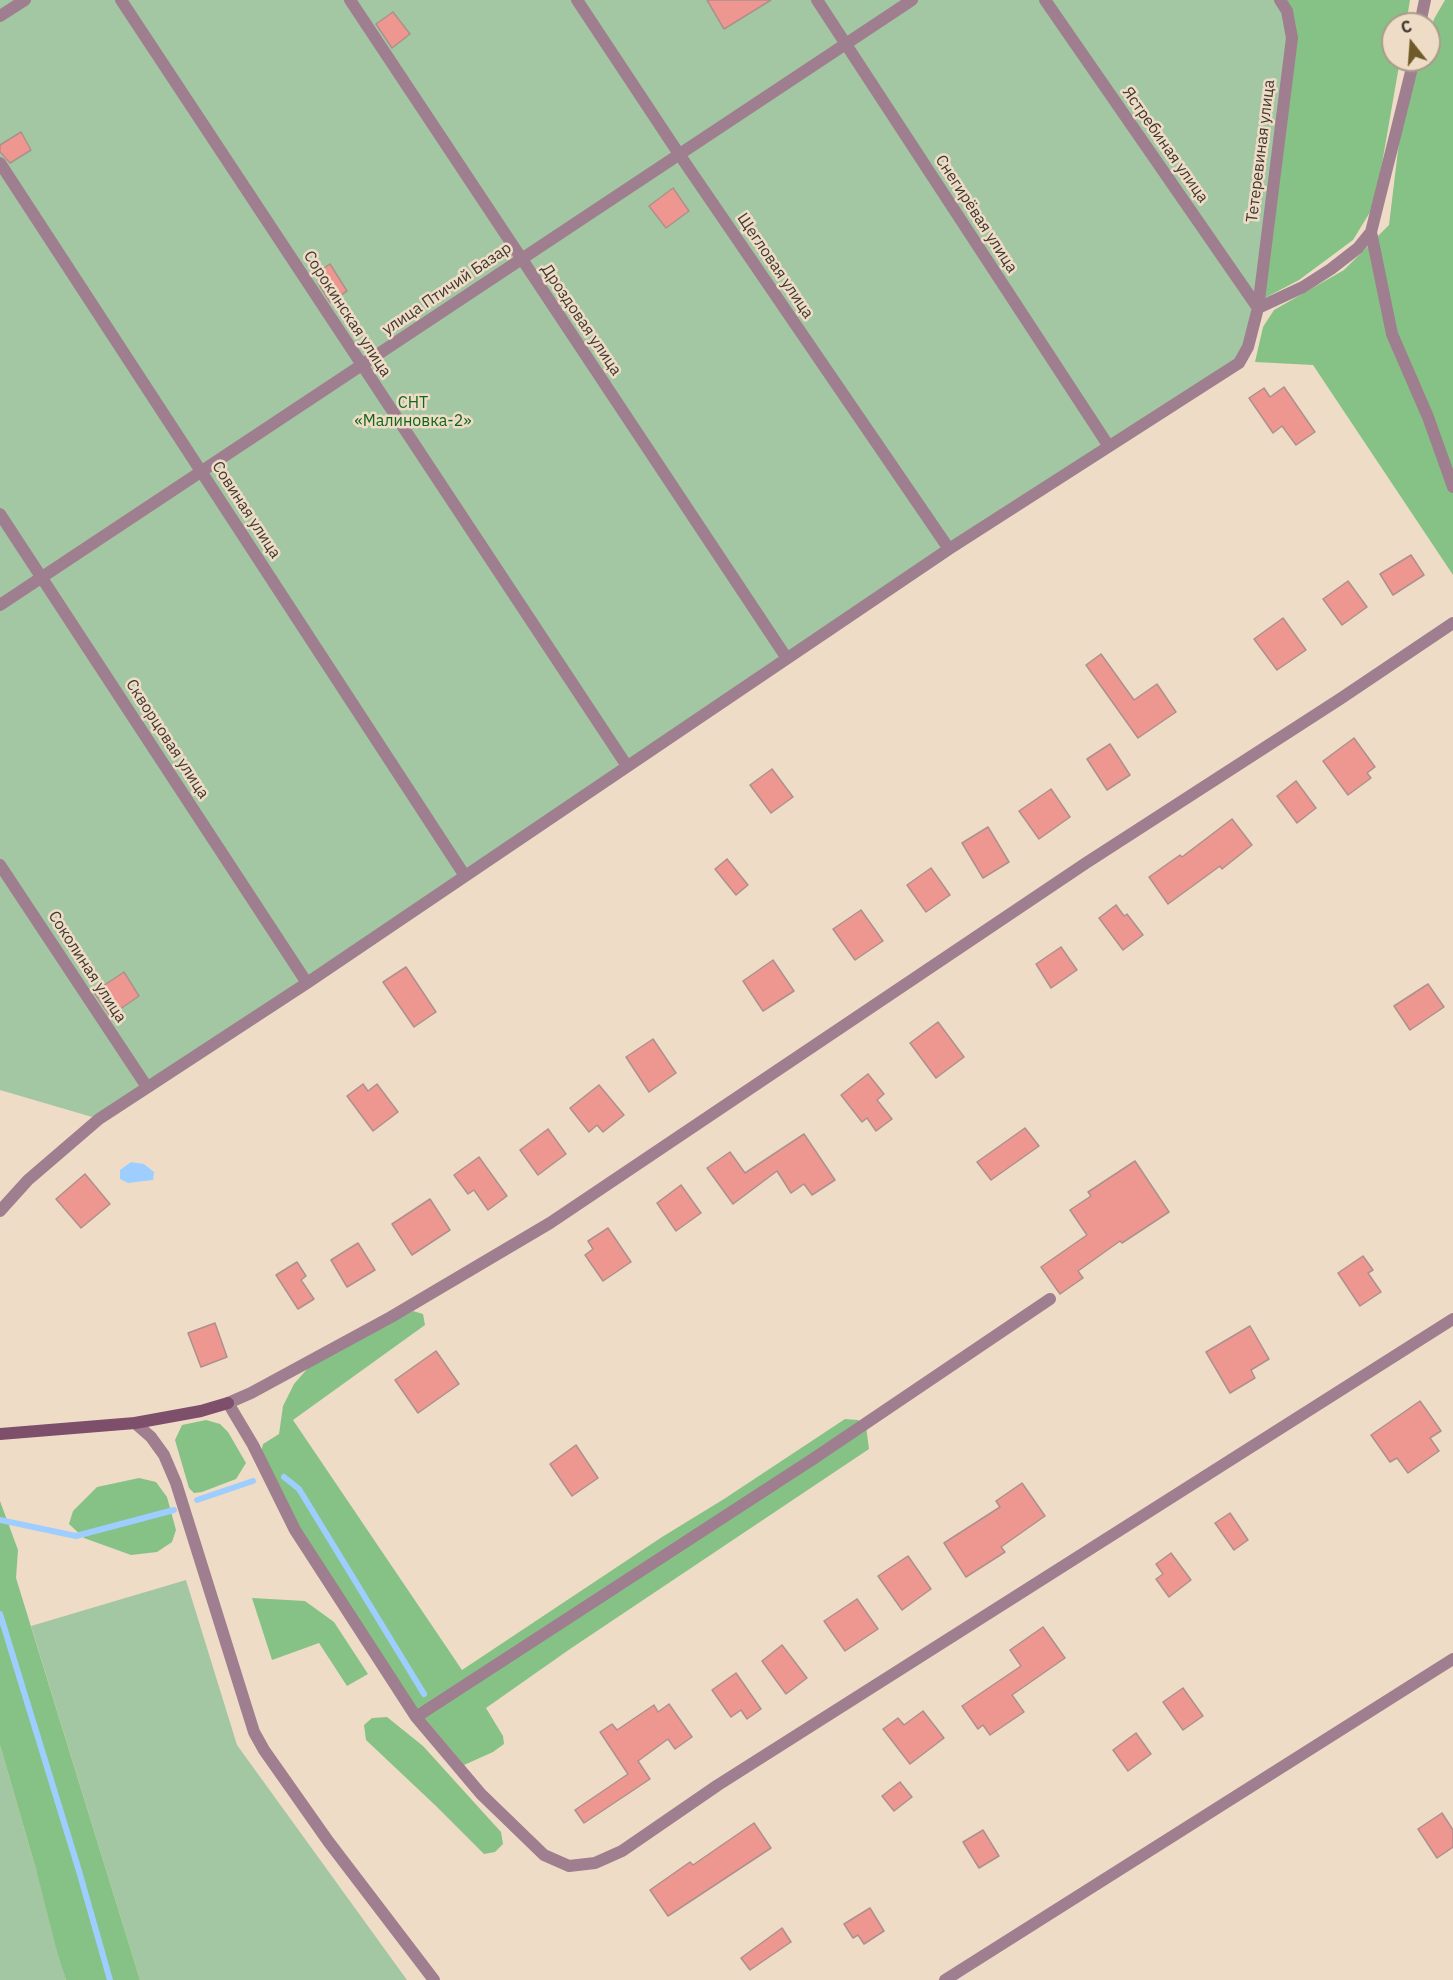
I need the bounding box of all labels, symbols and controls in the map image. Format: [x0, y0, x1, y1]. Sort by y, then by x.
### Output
north arrow [1381, 12, 1441, 72]
text: С [1398, 16, 1414, 38]
street label: Тетеревиная улица [1243, 78, 1279, 224]
street label: Ястребиная улица [1118, 83, 1212, 207]
street label: Снегирёвая улица [931, 151, 1021, 277]
street label: Щегловая улица [733, 210, 817, 322]
street label: улица Птичий Базар [379, 239, 515, 339]
street label: Сорокинская улица [299, 247, 395, 381]
street label: Дроздовая улица [537, 261, 625, 379]
park label: СНТ «Малиновка-2» [355, 393, 471, 431]
street label: Совиная улица [207, 458, 285, 562]
street label: Скворцовая улица [121, 676, 213, 802]
street label: Соколиная улица [44, 908, 130, 1026]

